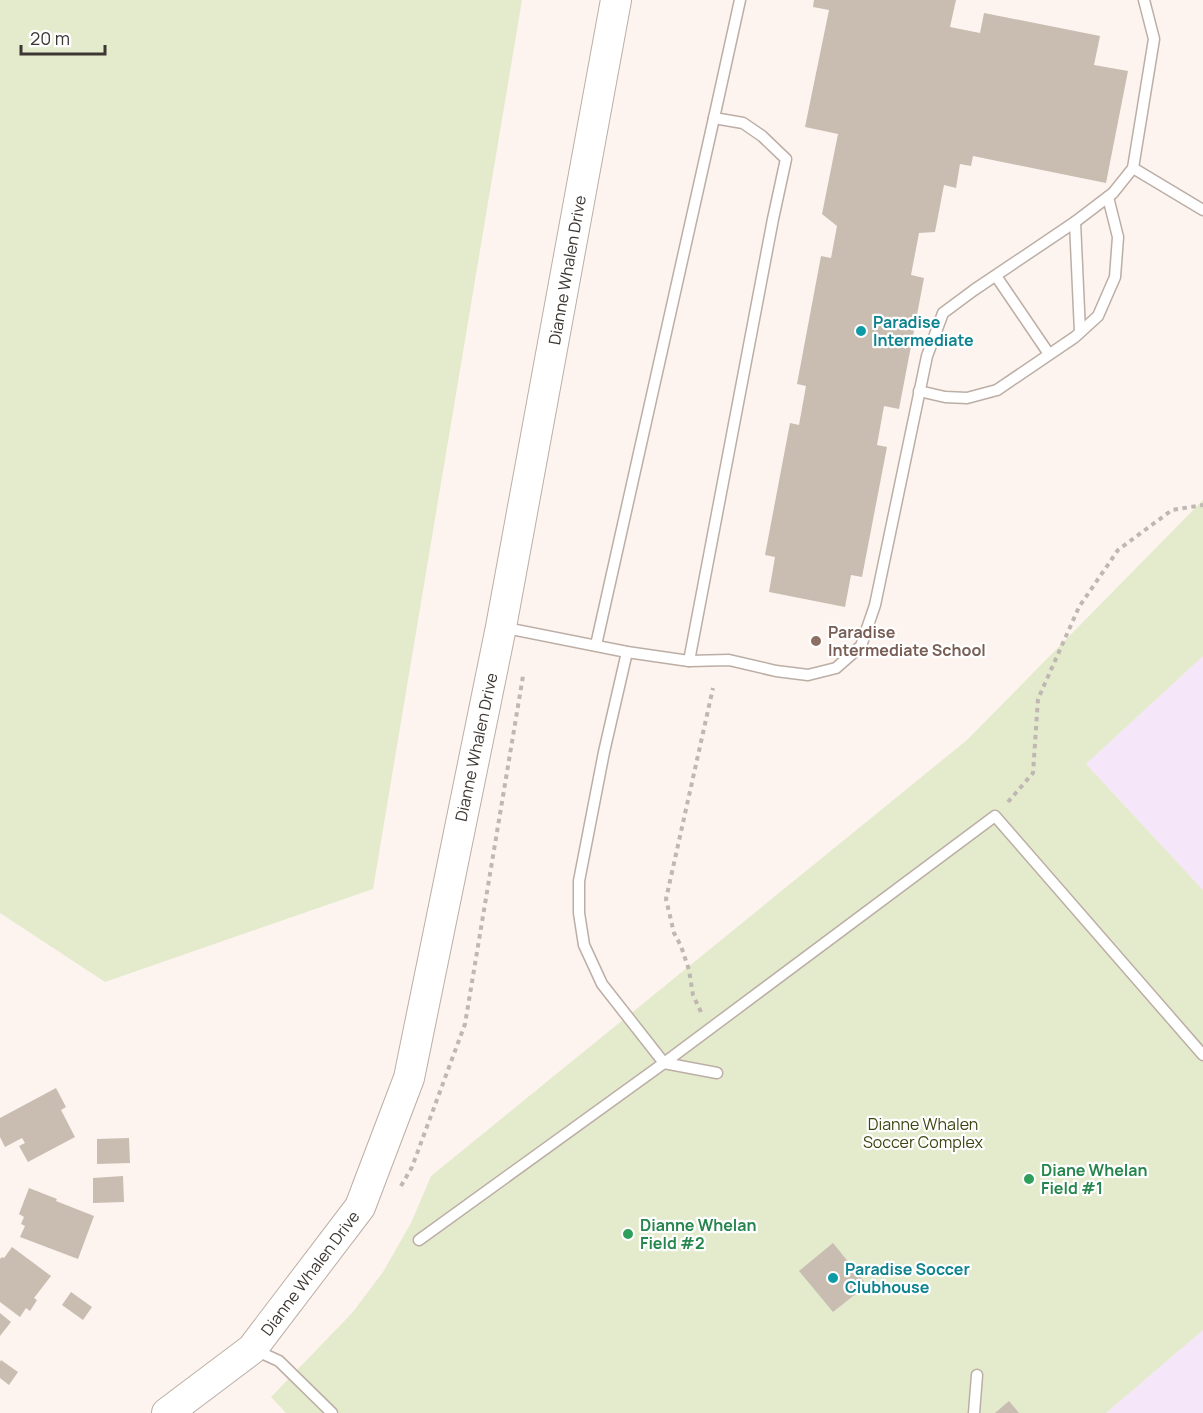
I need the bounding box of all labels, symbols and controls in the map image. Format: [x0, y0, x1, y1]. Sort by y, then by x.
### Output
scale bar [21, 18, 105, 56]
text: 20 m [30, 26, 70, 50]
street label: Dianne Whalen Drive [543, 194, 591, 346]
place label: Paradise Intermediate [873, 311, 974, 351]
marker: Paradise Intermediate [854, 324, 868, 338]
place label: Paradise Intermediate School [828, 621, 986, 661]
marker: Paradise Intermediate School [809, 634, 823, 648]
street label: Dianne Whalen Drive [450, 671, 502, 823]
park label: Dianne Whalen Soccer Complex [863, 1113, 984, 1153]
place label: Diane Whelan Field #1 [1041, 1159, 1148, 1199]
marker: Diane Whelan Field #1 [1022, 1172, 1036, 1186]
street label: Dianne Whalen Drive [256, 1206, 364, 1340]
place label: Dianne Whelan Field #2 [640, 1214, 757, 1254]
marker: Dianne Whelan Field #2 [621, 1227, 635, 1241]
place label: Paradise Soccer Clubhouse [845, 1258, 970, 1298]
marker: Paradise Soccer Clubhouse [826, 1271, 840, 1285]

